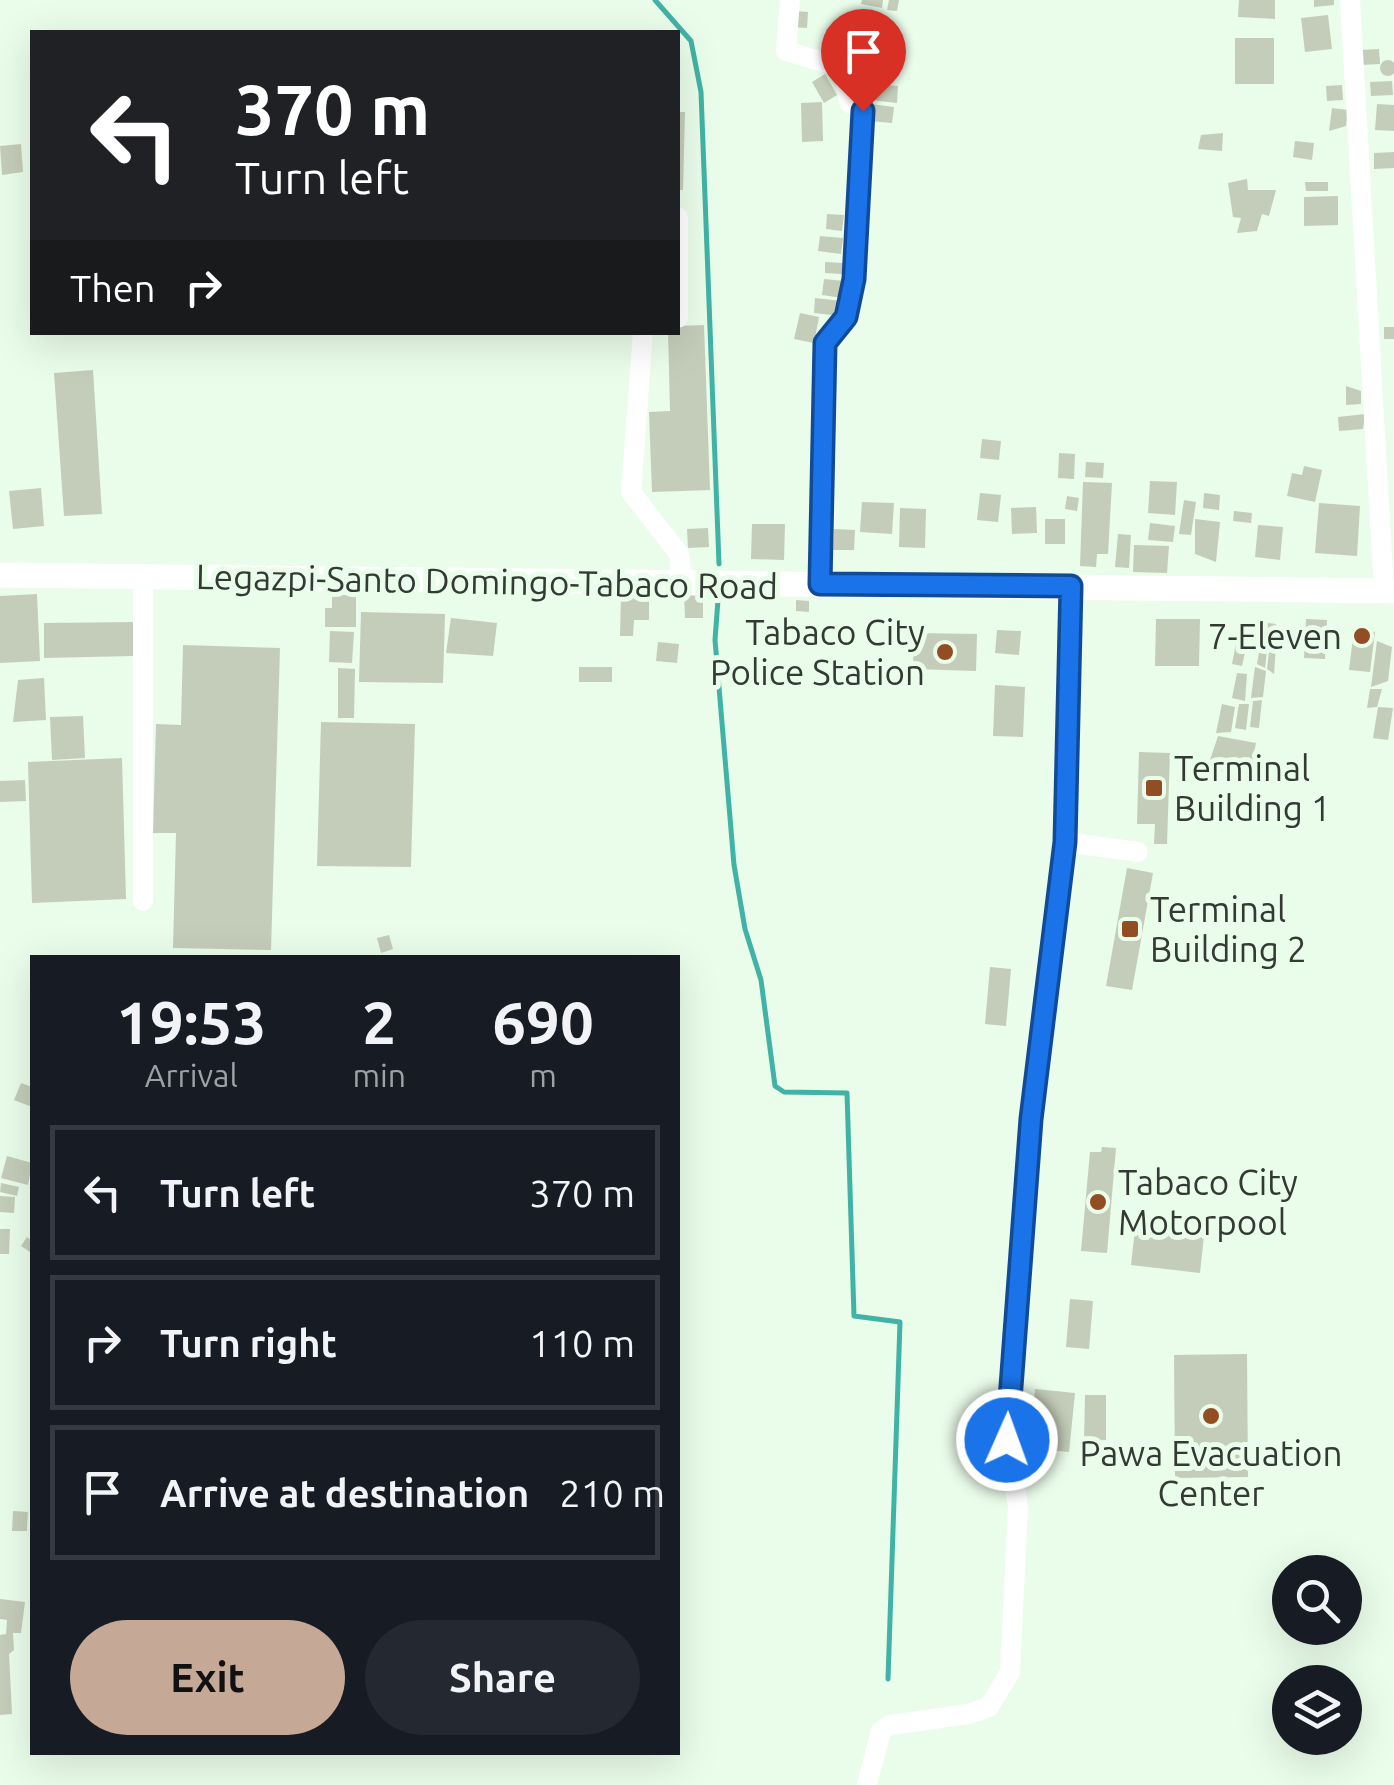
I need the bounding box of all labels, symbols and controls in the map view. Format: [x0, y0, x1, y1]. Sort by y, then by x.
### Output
pin [821, 9, 906, 112]
icon: arrive [836, 24, 891, 79]
icon: left [70, 70, 200, 200]
text: 370 m [235, 70, 430, 148]
text: Turn left [235, 152, 409, 203]
icon: right [176, 260, 231, 315]
text: Then [70, 267, 156, 309]
street label: Legazpi-Santo Domingo-Tabaco Road [196, 556, 778, 606]
place label: Tabaco City Police Station [710, 612, 925, 692]
place label: 7-Eleven [1208, 616, 1342, 656]
marker: 7-Eleven [1351, 625, 1373, 647]
marker: Tabaco City Police Station [934, 641, 956, 663]
place label: Terminal Building 1 [1174, 748, 1331, 828]
marker: Terminal Building 1 [1143, 777, 1165, 799]
place label: Terminal Building 2 [1150, 889, 1307, 969]
marker: Terminal Building 2 [1119, 918, 1141, 940]
text: 19:53 [116, 988, 266, 1055]
text: 2 [362, 988, 396, 1055]
text: 690 [492, 988, 594, 1055]
text: Arrival [145, 1057, 238, 1093]
text: min [352, 1057, 406, 1093]
text: m [529, 1057, 557, 1093]
place label: Tabaco City Motorpool [1118, 1162, 1298, 1242]
icon: left [75, 1165, 130, 1220]
text: Turn left [160, 1172, 315, 1214]
text: 370 m [529, 1172, 635, 1214]
marker: Tabaco City Motorpool [1087, 1191, 1109, 1213]
icon: right [75, 1315, 130, 1370]
text: Turn right [160, 1322, 337, 1364]
text: 110 m [529, 1322, 635, 1364]
position arrow [955, 1388, 1059, 1492]
marker: Pawa Evacuation Center [1200, 1405, 1222, 1427]
place label: Pawa Evacuation Center [1080, 1433, 1342, 1513]
icon: arrive [75, 1465, 130, 1520]
text: Arrive at destination [160, 1472, 529, 1514]
text: 210 m [559, 1472, 665, 1514]
map controls [1272, 1555, 1362, 1755]
button: search [1272, 1555, 1362, 1645]
button: Exit [70, 1620, 345, 1735]
button: Share [365, 1620, 640, 1735]
button: layers [1272, 1665, 1362, 1755]

